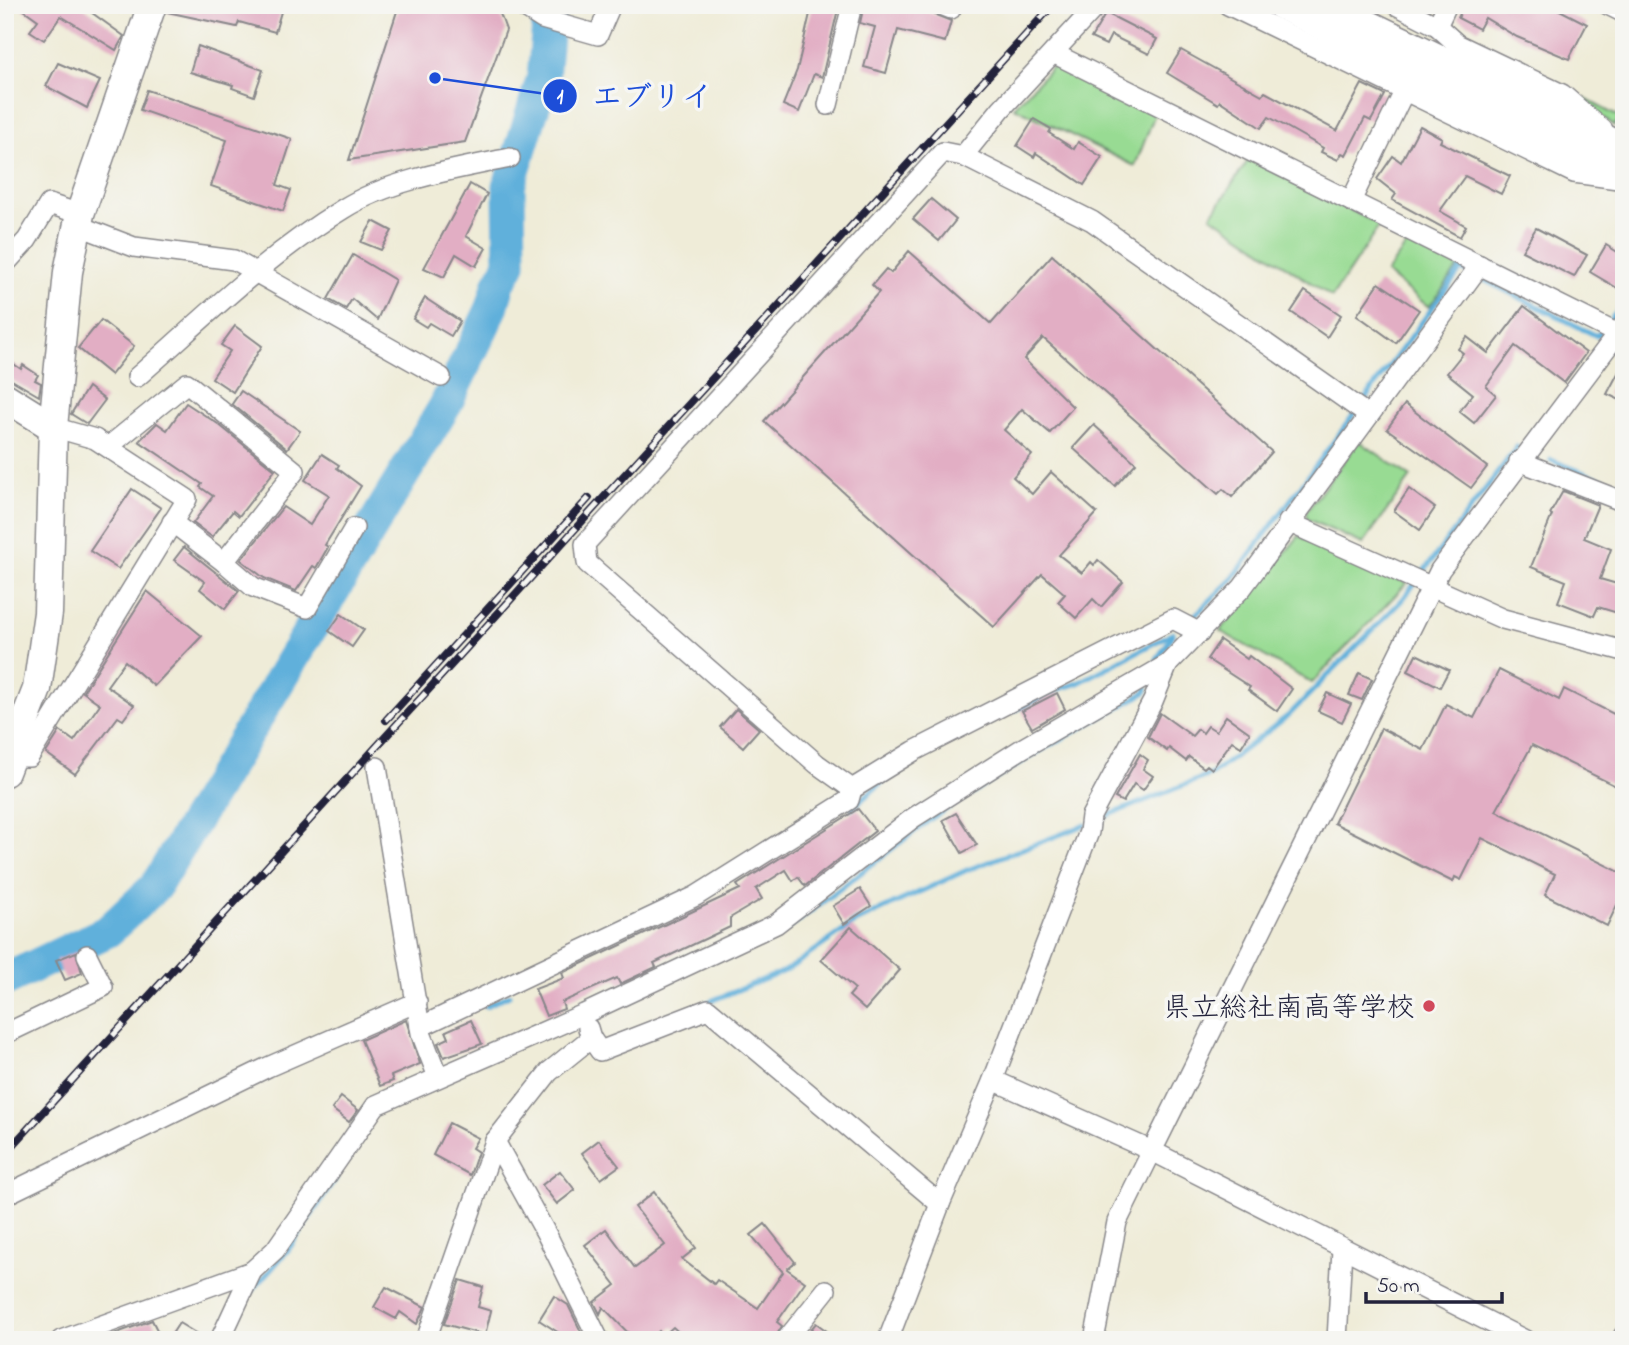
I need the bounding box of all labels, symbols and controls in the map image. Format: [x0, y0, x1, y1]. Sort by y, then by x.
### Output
callout: エブリイ [543, 70, 726, 121]
text: エブリイ [592, 77, 712, 121]
text: 1 [557, 83, 564, 113]
place label: 県立総社南高等学校 [1163, 989, 1415, 1030]
marker: 県立総社南高等学校 [1421, 998, 1437, 1014]
scale bar [1366, 1261, 1503, 1305]
text: 50 m [1377, 1272, 1420, 1302]

